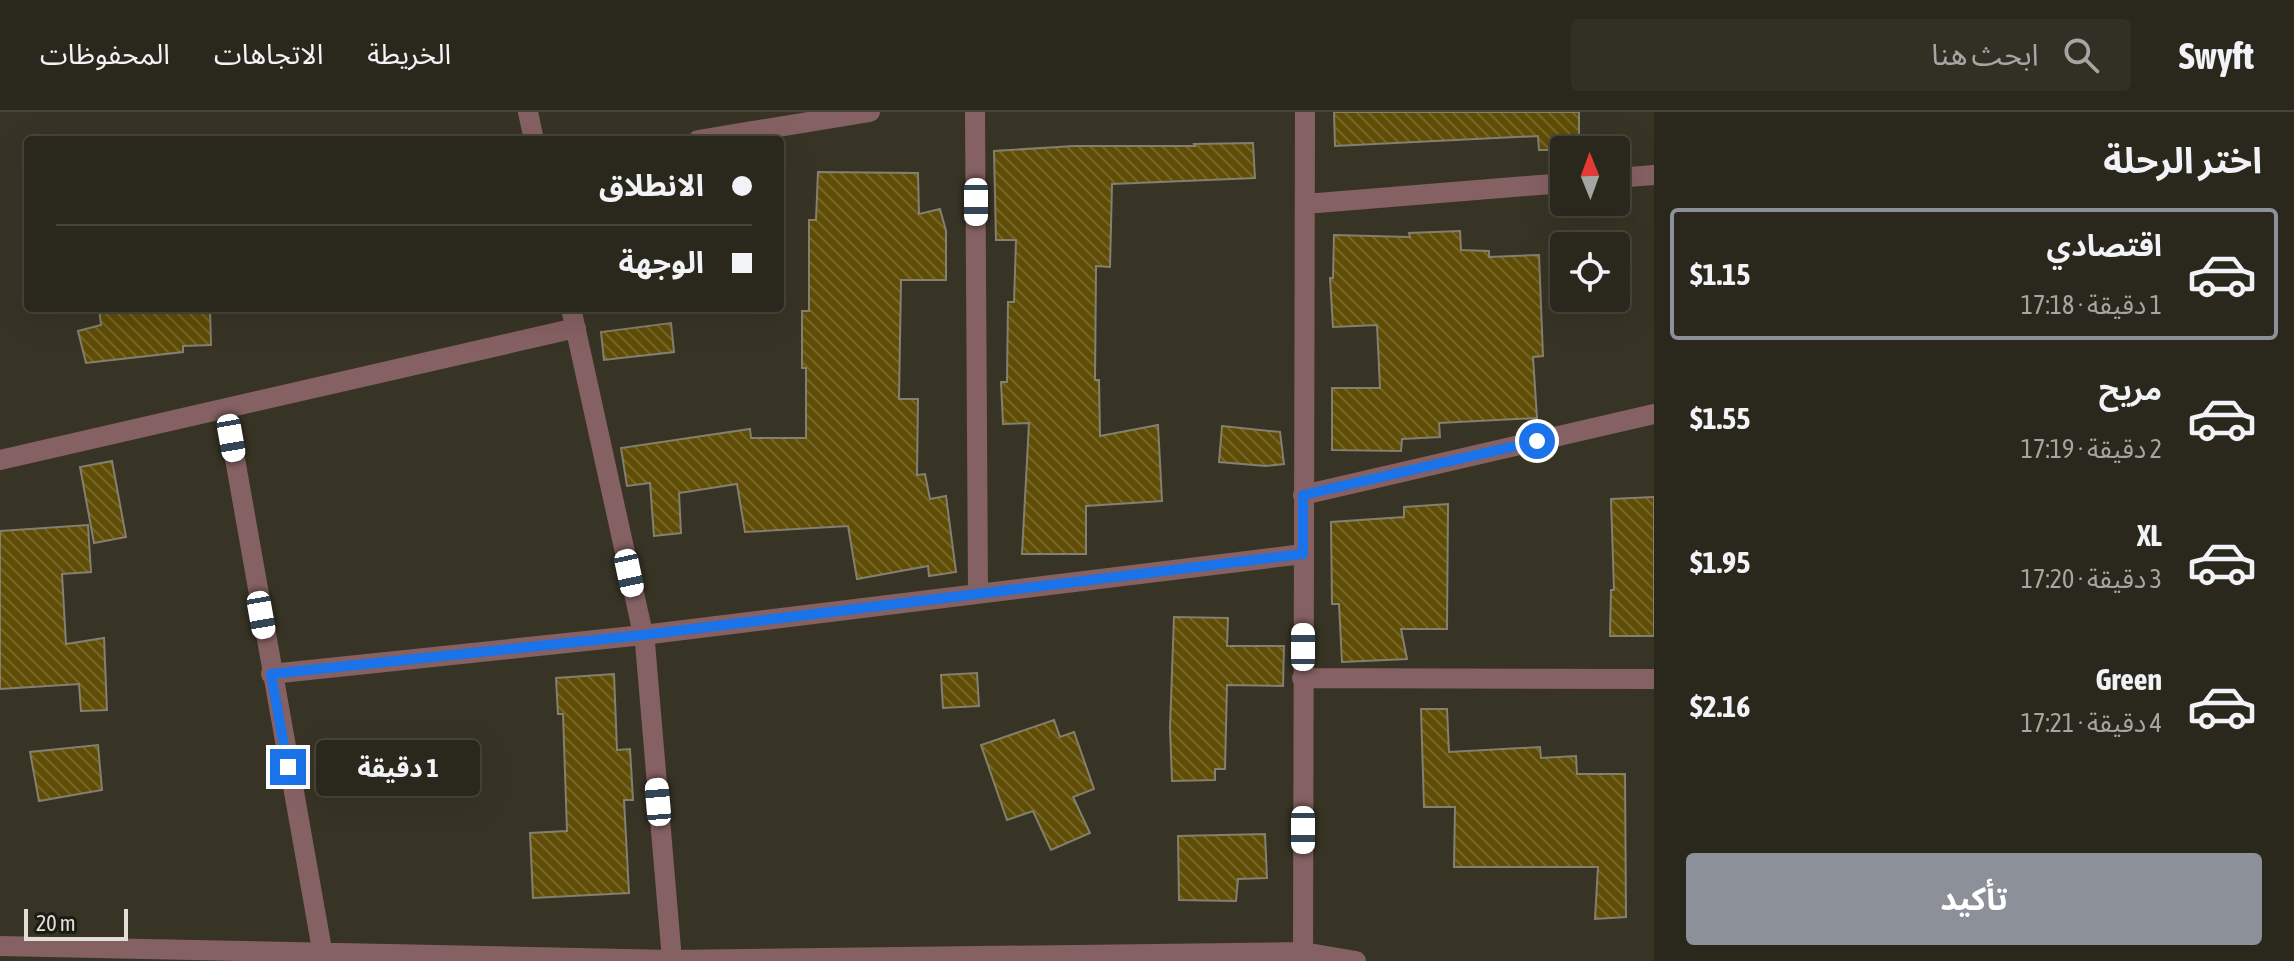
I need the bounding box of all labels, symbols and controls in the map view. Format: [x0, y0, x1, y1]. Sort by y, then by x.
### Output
search box [1571, 19, 2131, 91]
icon: search [2059, 33, 2103, 77]
text: Swyft [2179, 34, 2254, 77]
text: ابحث هنا [1931, 37, 2039, 71]
text: المحفوظات [40, 38, 170, 70]
text: الاتجاهات [214, 38, 323, 70]
text: الخريطة [367, 38, 451, 70]
north arrow [1550, 136, 1630, 216]
map controls [1550, 136, 1630, 312]
text: اختر الرحلة [2103, 139, 2262, 181]
text: الانطلاق [599, 168, 704, 202]
car [964, 178, 988, 226]
text: اقتصادي [2047, 228, 2162, 262]
button: locate [1550, 232, 1630, 312]
icon: car [2186, 238, 2258, 310]
text: الوجهة [619, 245, 704, 279]
text: $1.15 [1690, 257, 1750, 291]
text: 1 دقيقة · 17:18 [2021, 290, 2162, 320]
text: مريح [2099, 372, 2162, 406]
icon: car [2186, 382, 2258, 454]
text: $1.55 [1690, 401, 1750, 435]
car [215, 412, 247, 464]
route start [1519, 423, 1555, 459]
text: 2 دقيقة · 17:19 [2021, 434, 2162, 464]
text: XL [2137, 518, 2162, 552]
icon: car [2186, 526, 2258, 598]
text: $1.95 [1690, 545, 1750, 579]
car [612, 547, 646, 599]
text: 3 دقيقة · 17:20 [2021, 564, 2162, 594]
car [245, 589, 277, 641]
car [1291, 623, 1315, 671]
text: Green [2096, 662, 2162, 696]
icon: car [2186, 670, 2258, 742]
text: $2.16 [1690, 689, 1750, 723]
text: 4 دقيقة · 17:21 [2021, 708, 2162, 738]
callout: 1 دقيقة [316, 739, 480, 795]
route end [270, 749, 306, 785]
text: 1 دقيقة [357, 753, 439, 783]
car [644, 777, 672, 827]
car [1291, 806, 1315, 854]
button: تأكيد [1686, 853, 2262, 945]
scale bar [24, 905, 128, 941]
text: 20 m [36, 910, 76, 936]

